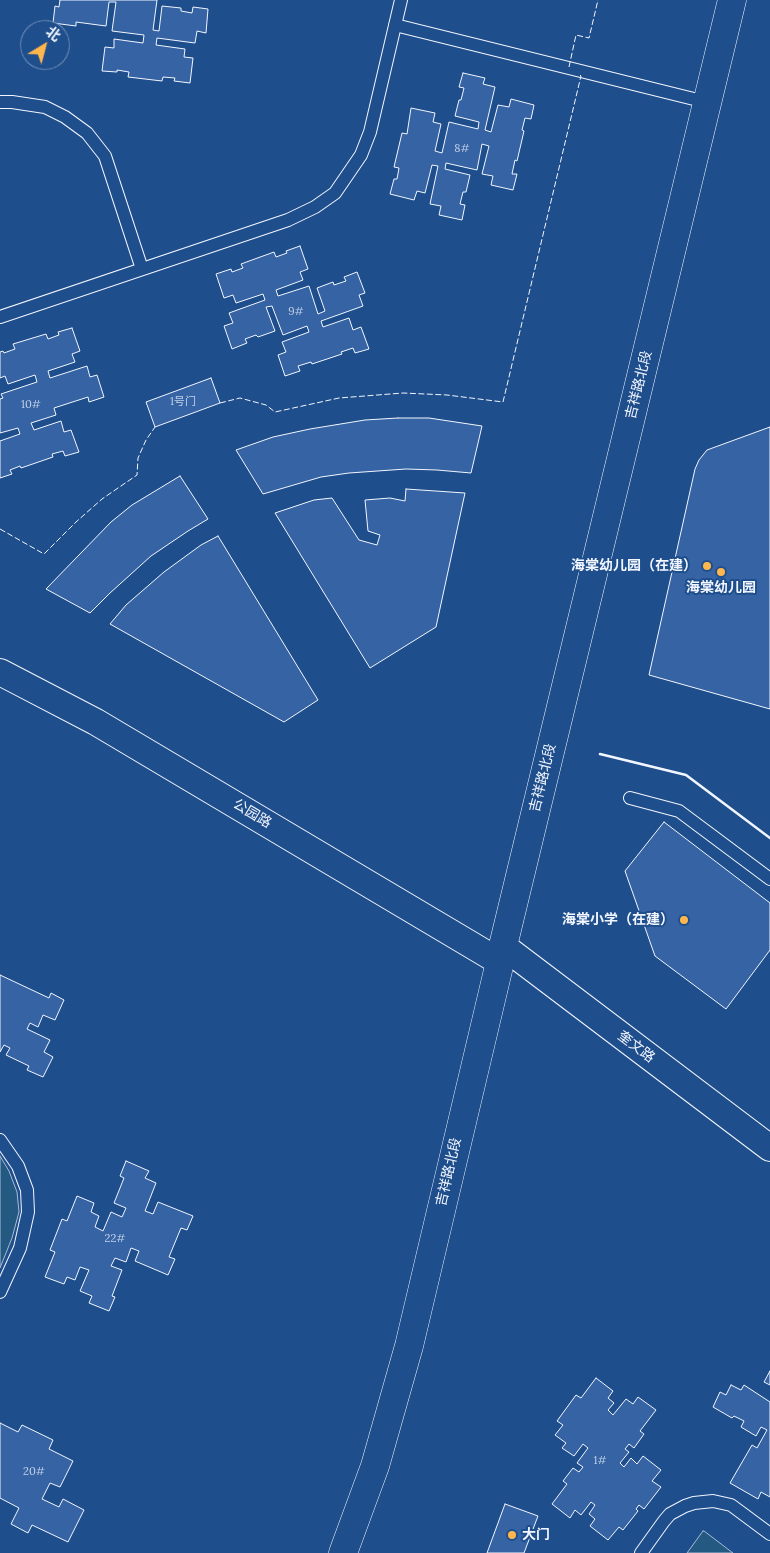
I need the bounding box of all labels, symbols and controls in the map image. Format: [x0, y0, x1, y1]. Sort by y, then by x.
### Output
north arrow [20, 20, 70, 70]
text: 北 [42, 22, 64, 45]
house number: 8# [454, 142, 470, 156]
house number: 9# [288, 305, 304, 319]
street label: 吉祥路北段 [622, 349, 656, 421]
house number: 1号门 [170, 395, 196, 409]
house number: 10# [21, 398, 41, 412]
place label: 海棠幼儿园（在建） [571, 558, 697, 574]
marker: 海棠幼儿园（在建） [701, 560, 713, 572]
marker: 海棠幼儿园 [715, 566, 727, 578]
place label: 海棠幼儿园 [686, 580, 756, 596]
street label: 吉祥路北段 [526, 742, 560, 814]
street label: 公园路 [230, 796, 274, 832]
place label: 海棠小学（在建） [562, 912, 674, 928]
marker: 海棠小学（在建） [678, 914, 690, 926]
street label: 奎文路 [614, 1028, 658, 1066]
street label: 吉祥路北段 [433, 1136, 465, 1208]
house number: 22# [105, 1232, 125, 1246]
house number: 1# [593, 1454, 607, 1468]
house number: 20# [23, 1465, 45, 1479]
place label: 大门 [522, 1527, 550, 1543]
marker: 大门 [506, 1529, 518, 1541]

